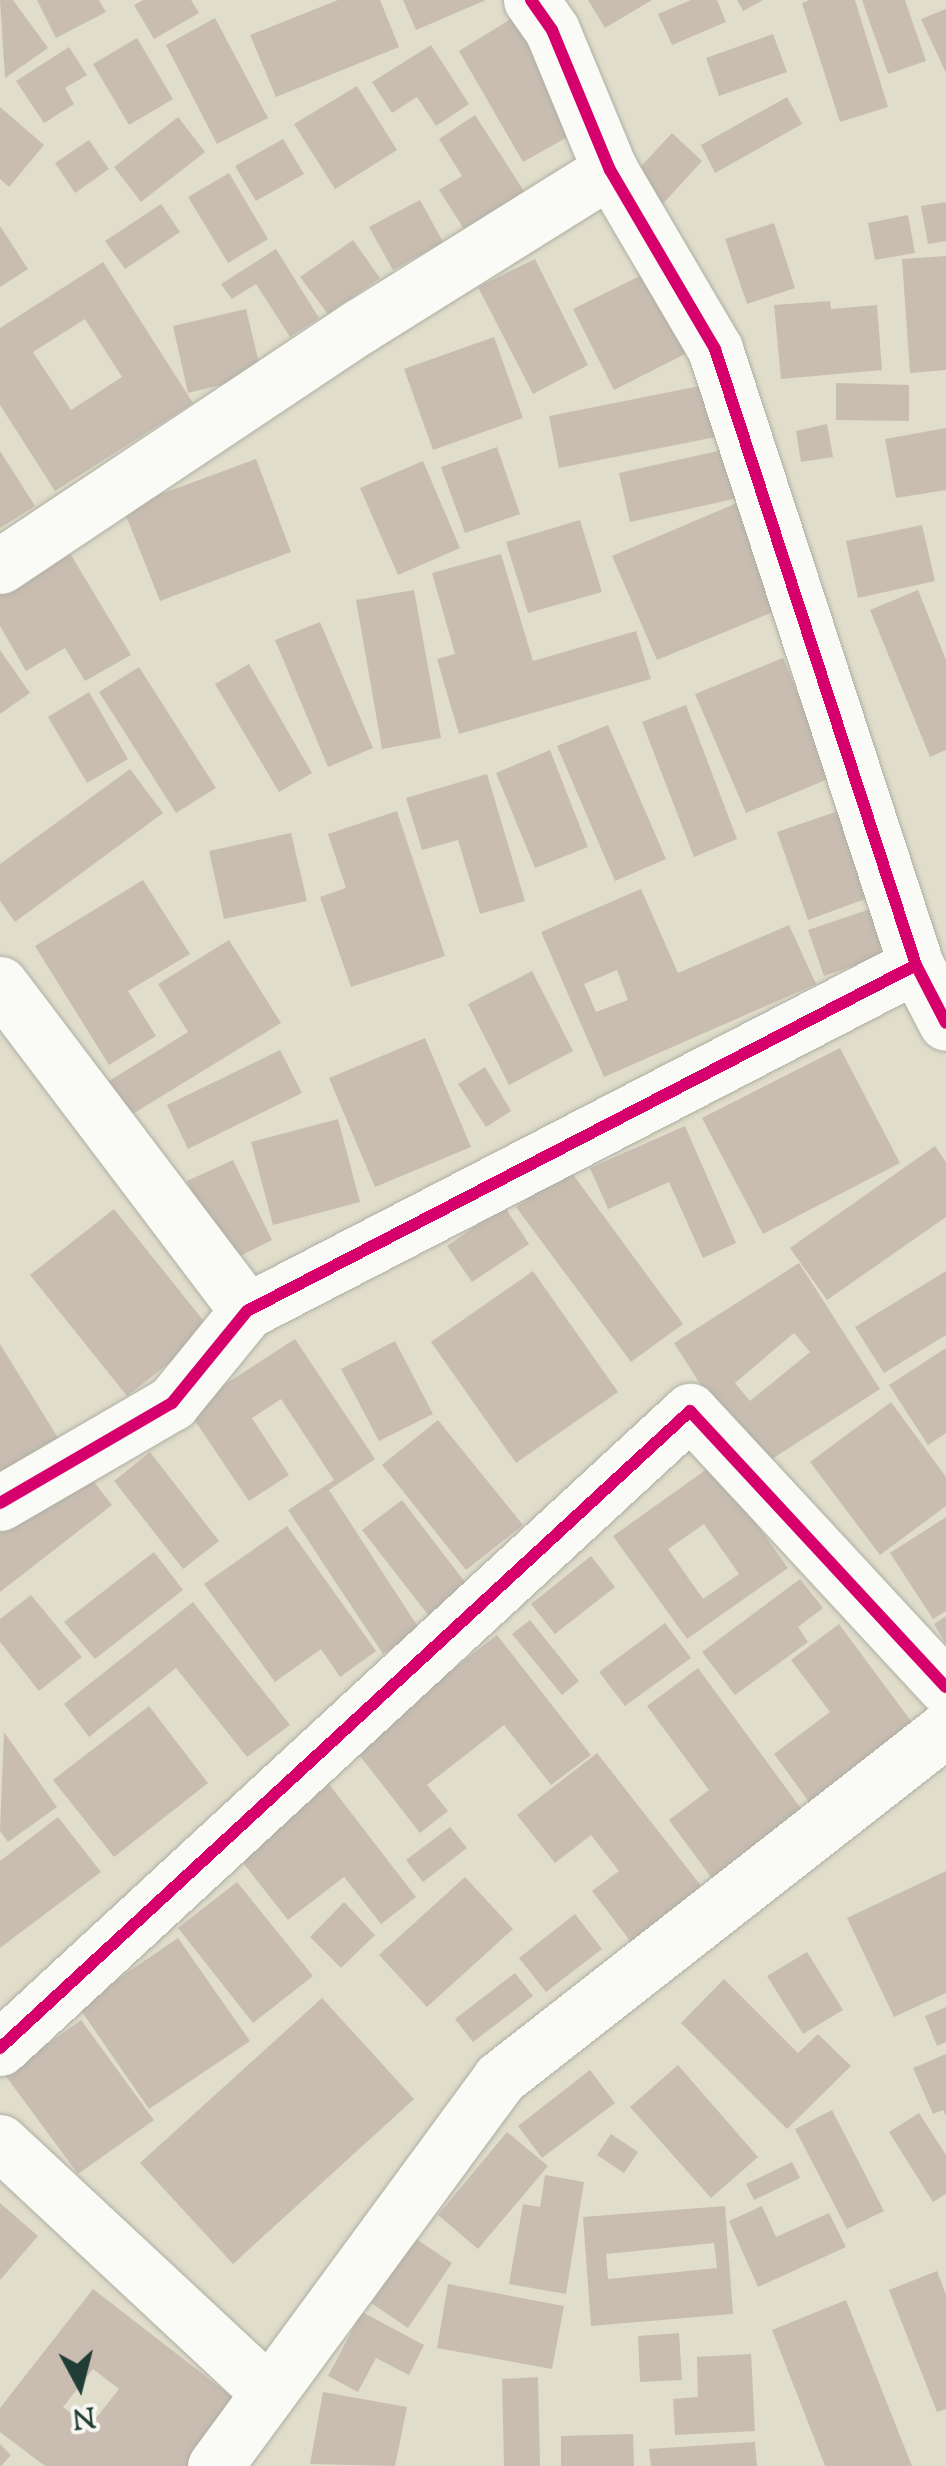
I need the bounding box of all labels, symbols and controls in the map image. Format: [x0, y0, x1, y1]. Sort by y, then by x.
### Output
north arrow [30, 2336, 130, 2436]
text: N [70, 2395, 97, 2437]

